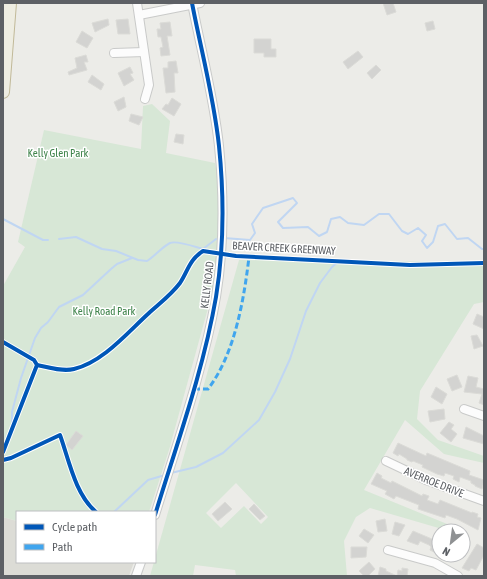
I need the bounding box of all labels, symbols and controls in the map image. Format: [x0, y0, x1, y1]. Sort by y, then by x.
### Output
park label: Kelly Glen Park [28, 147, 89, 159]
street label: BEAVER CREEK GREENWAY [232, 239, 336, 257]
street label: KELLY ROAD [198, 261, 216, 309]
park label: Kelly Road Park [73, 305, 136, 317]
street label: AVERROE DRIVE [402, 465, 466, 500]
legend [16, 511, 156, 563]
text: Cycle path [52, 520, 97, 534]
north arrow [431, 523, 471, 563]
text: Path [52, 540, 73, 554]
text: N [440, 545, 452, 559]

